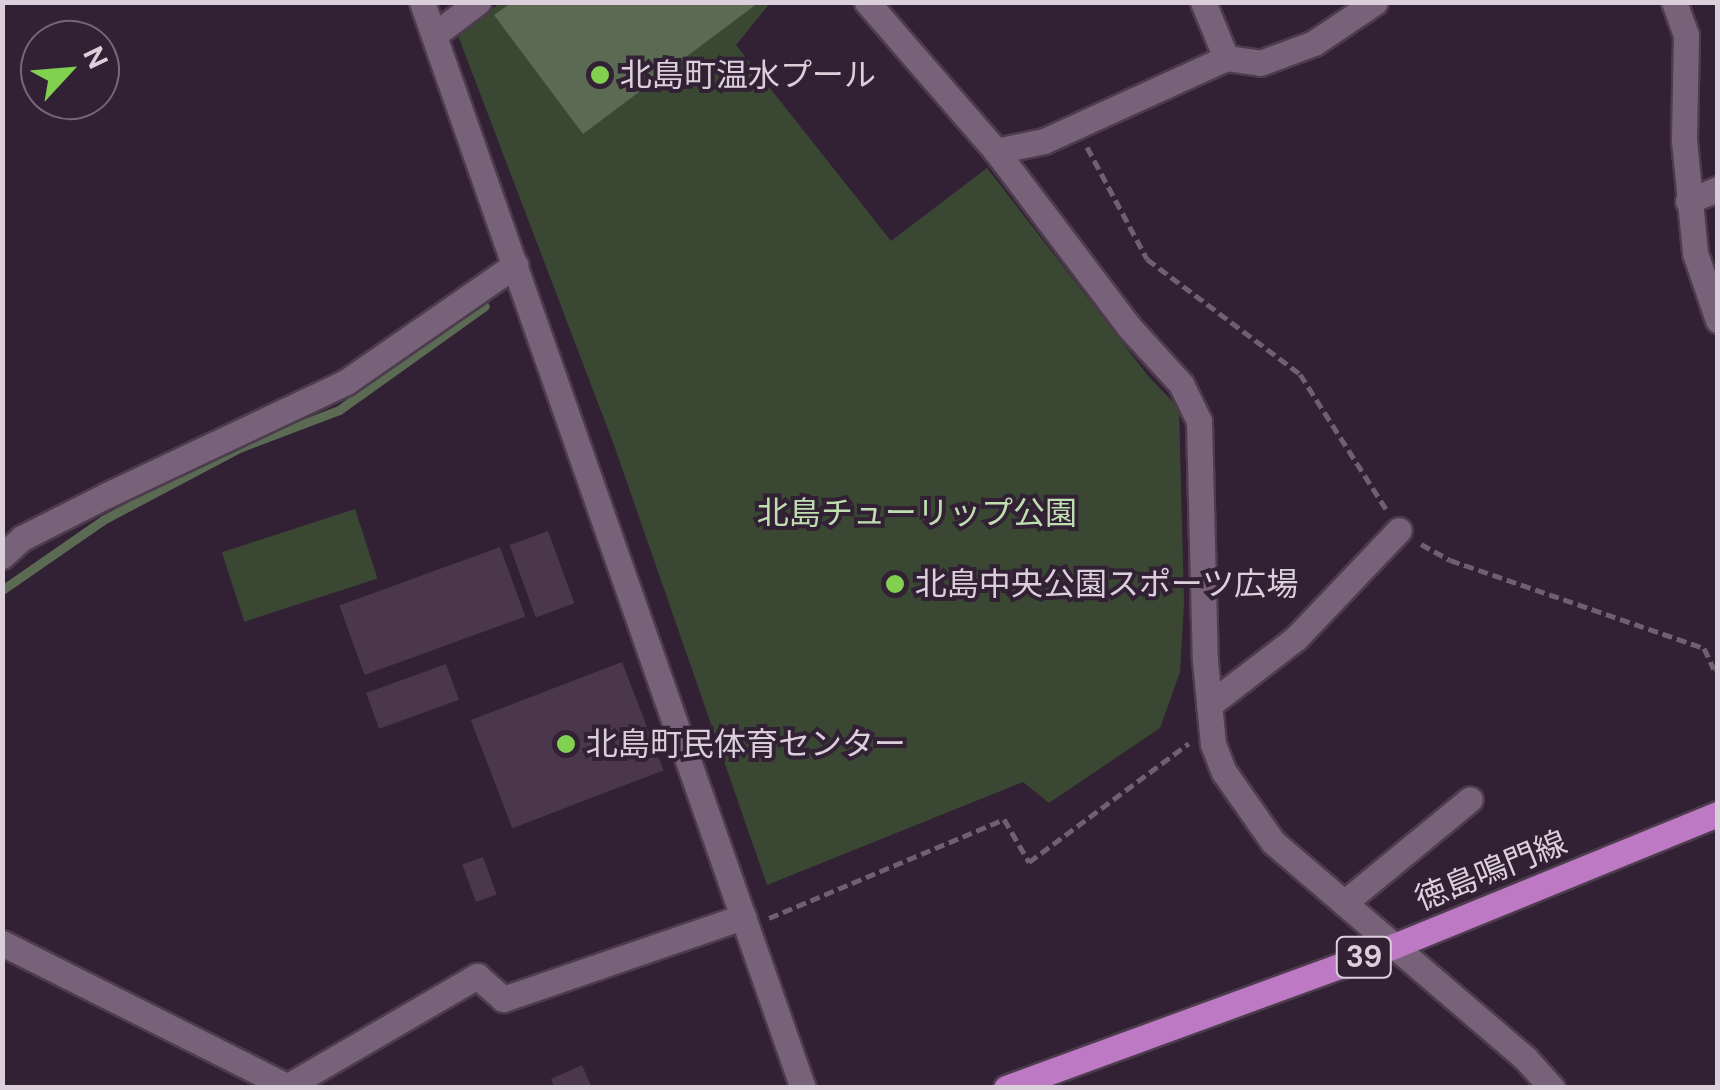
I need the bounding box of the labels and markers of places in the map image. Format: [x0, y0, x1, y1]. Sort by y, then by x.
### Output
place label: 北島町温水プール [620, 56, 876, 94]
marker: 北島町温水プール [589, 64, 611, 86]
place label: 北島中央公園スポーツ広場 [915, 565, 1299, 603]
marker: 北島中央公園スポーツ広場 [884, 573, 906, 595]
place label: 北島町民体育センター [586, 725, 906, 763]
marker: 北島町民体育センター [555, 733, 577, 755]

